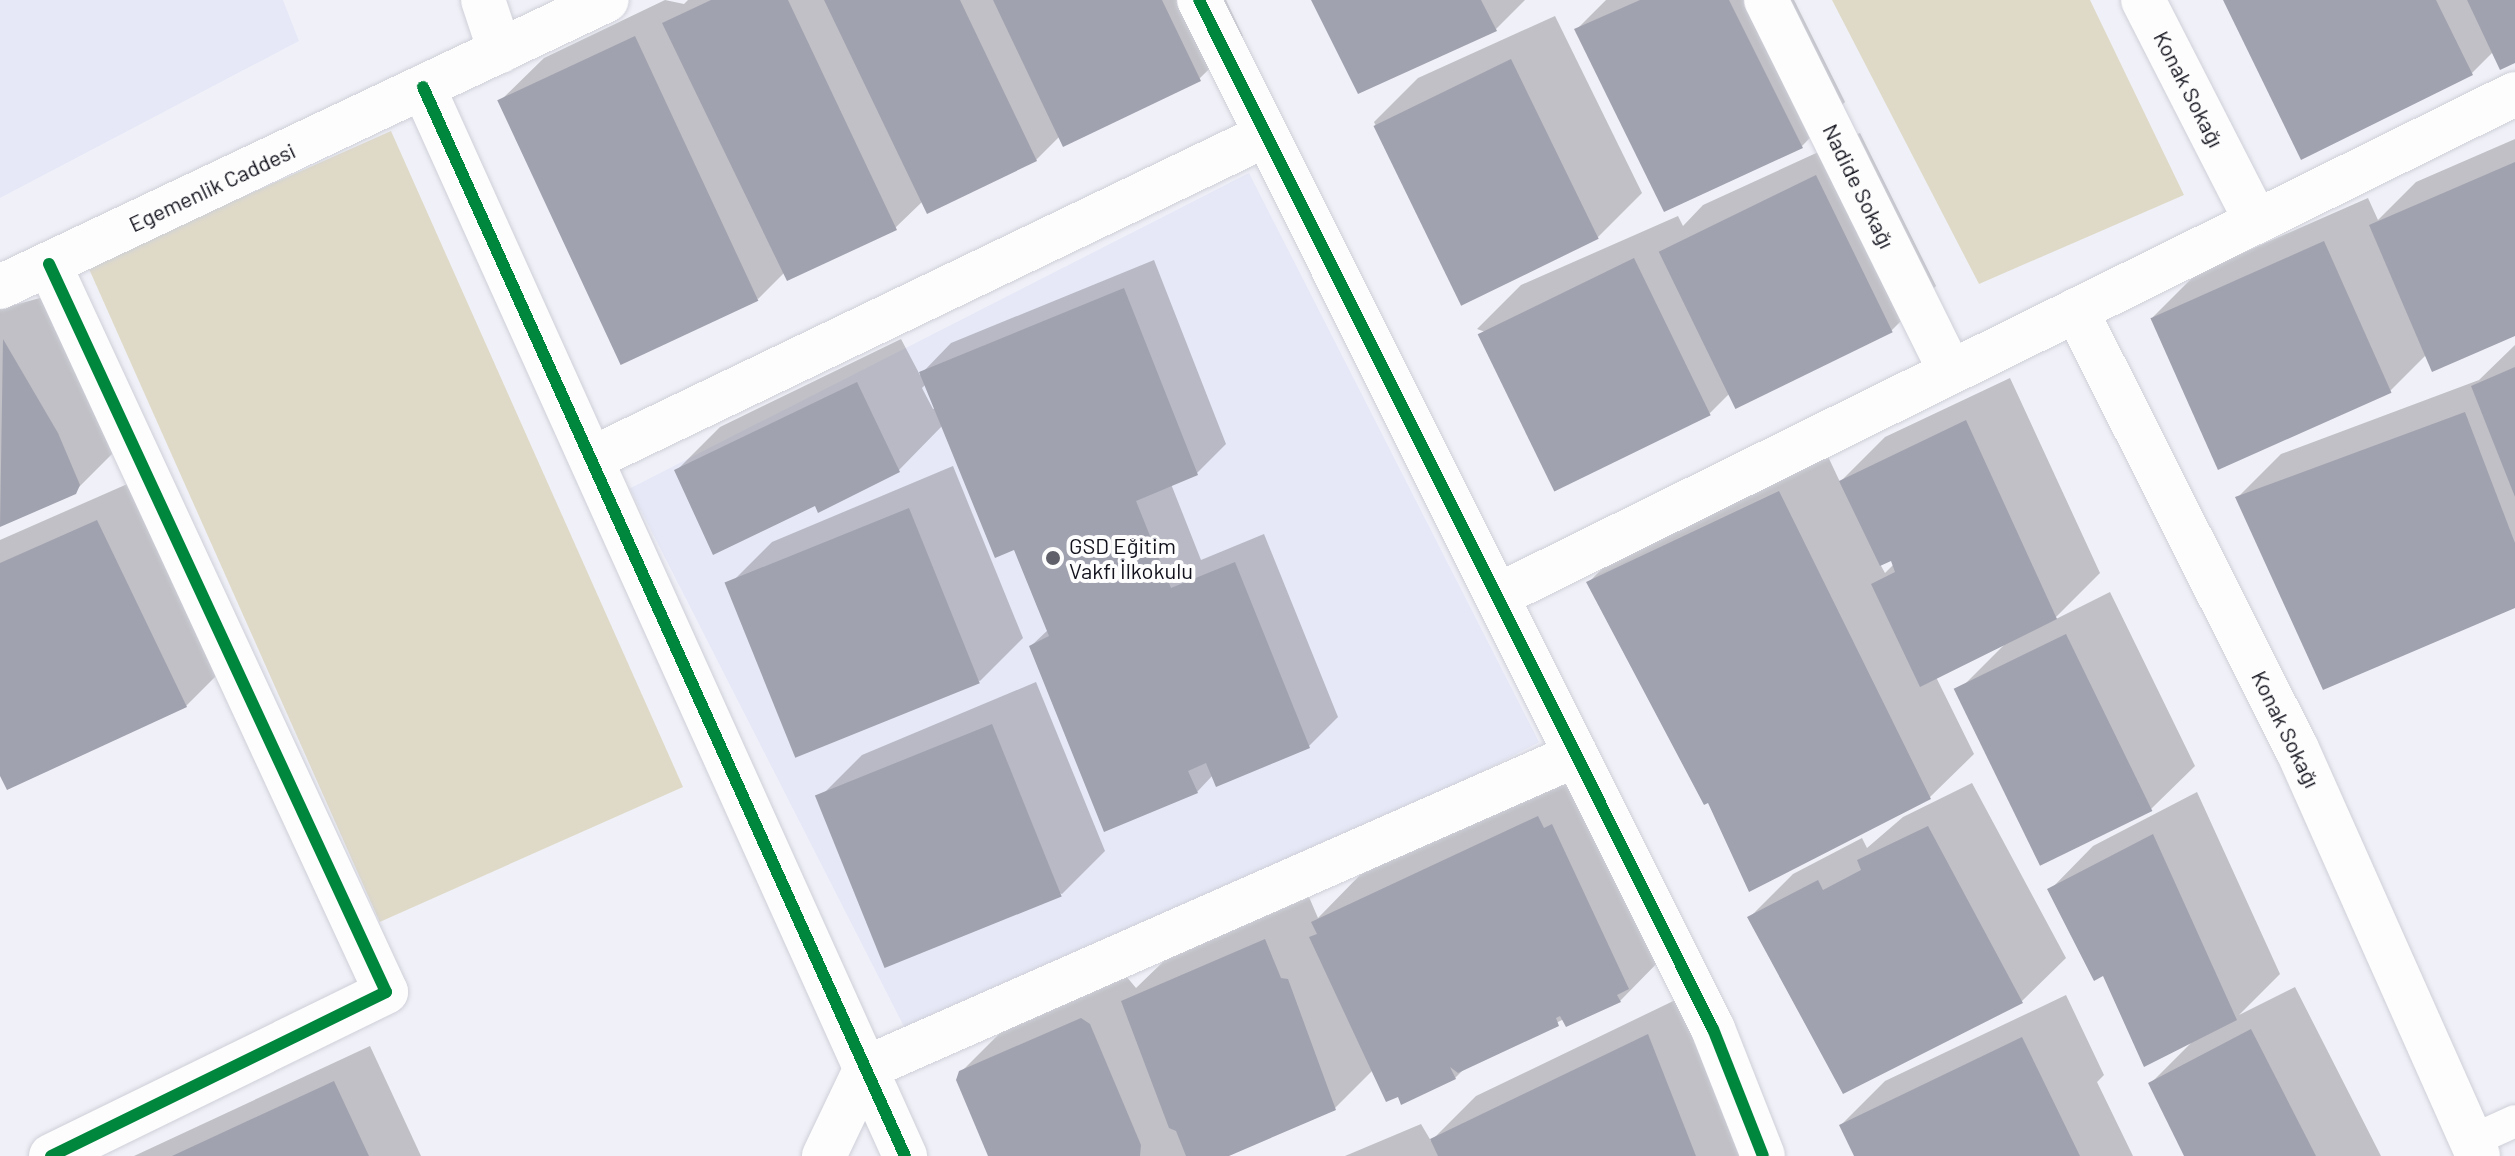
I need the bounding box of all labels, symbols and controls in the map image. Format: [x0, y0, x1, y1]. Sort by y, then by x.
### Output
street label: Konak Sokağı [2148, 26, 2230, 152]
street label: Nadide Sokağı [1817, 119, 1901, 253]
street label: Egemenlik Caddesi [125, 137, 299, 237]
place label: GSD Eğitim Vakfı İlkokulu [1069, 532, 1193, 584]
marker: GSD Eğitim Vakfı İlkokulu [1044, 549, 1062, 567]
street label: Konak Sokağı [2246, 666, 2326, 792]

